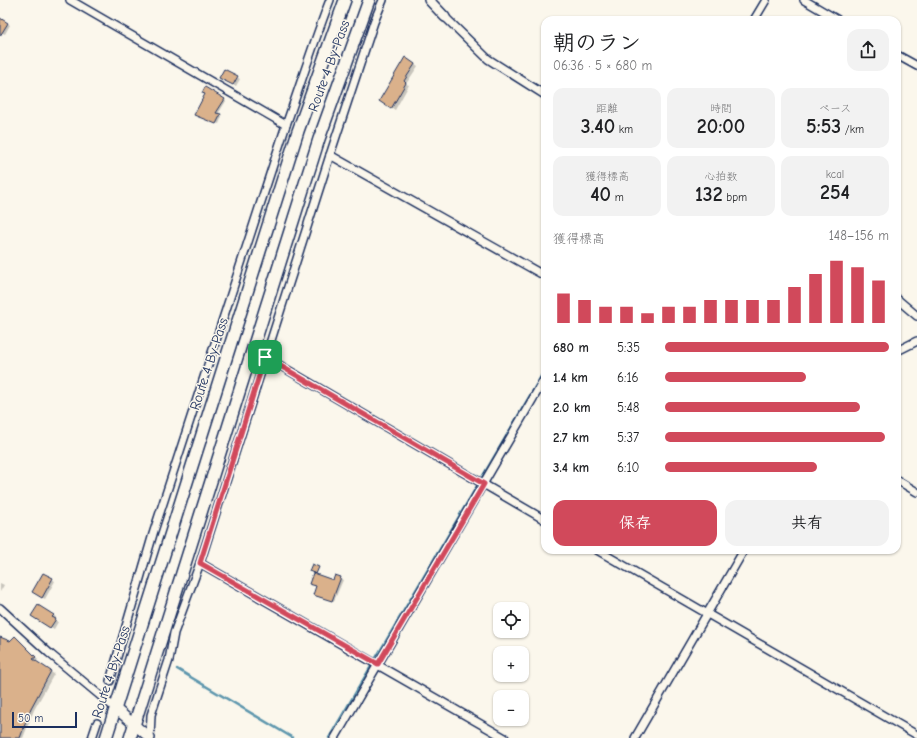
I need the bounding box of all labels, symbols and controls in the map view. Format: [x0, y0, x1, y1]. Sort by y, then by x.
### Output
street label: Route 4 By-Pass [305, 18, 353, 114]
button: share [847, 29, 889, 71]
text: 朝のラン [553, 30, 641, 56]
text: 06:36 · 5 × 680 m [553, 58, 652, 73]
text: 距離 [596, 102, 618, 115]
text: 時間 [710, 102, 732, 115]
text: ペース [819, 102, 851, 115]
text: 3.40 [581, 115, 615, 138]
text: 20:00 [697, 115, 745, 138]
text: 5:53 [806, 115, 841, 138]
text: km [615, 123, 633, 136]
text: /km [841, 123, 864, 136]
text: kcal [826, 168, 844, 181]
text: 獲得標高 [585, 170, 629, 183]
text: 心拍数 [705, 170, 738, 183]
text: 254 [820, 181, 850, 204]
text: 40 [590, 183, 611, 206]
text: 132 [695, 183, 723, 206]
text: m [611, 191, 624, 204]
text: bpm [723, 191, 747, 204]
text: 148–156 m [829, 228, 889, 243]
text: 獲得標高 [553, 231, 605, 246]
street label: Route 4 By-Pass [186, 315, 232, 412]
pin [248, 340, 282, 374]
text: 680 m [553, 340, 589, 355]
text: 5:35 [617, 340, 640, 355]
icon: arrive [254, 346, 276, 368]
text: 1.4 km [553, 370, 588, 385]
text: 6:16 [617, 370, 639, 385]
text: 2.0 km [553, 400, 591, 415]
text: 5:48 [617, 400, 639, 415]
text: 2.7 km [553, 430, 589, 445]
text: 5:37 [617, 430, 639, 445]
text: 3.4 km [553, 460, 589, 475]
text: 6:10 [617, 460, 639, 475]
button: 保存 [553, 500, 717, 546]
button: 共有 [725, 500, 889, 546]
map controls [493, 602, 529, 726]
button: locate [493, 602, 529, 638]
street label: Route 4 By-Pass [88, 623, 134, 720]
button: + [493, 646, 529, 682]
button: − [493, 690, 529, 726]
scale bar [12, 710, 77, 729]
text: 50 m [18, 712, 43, 725]

